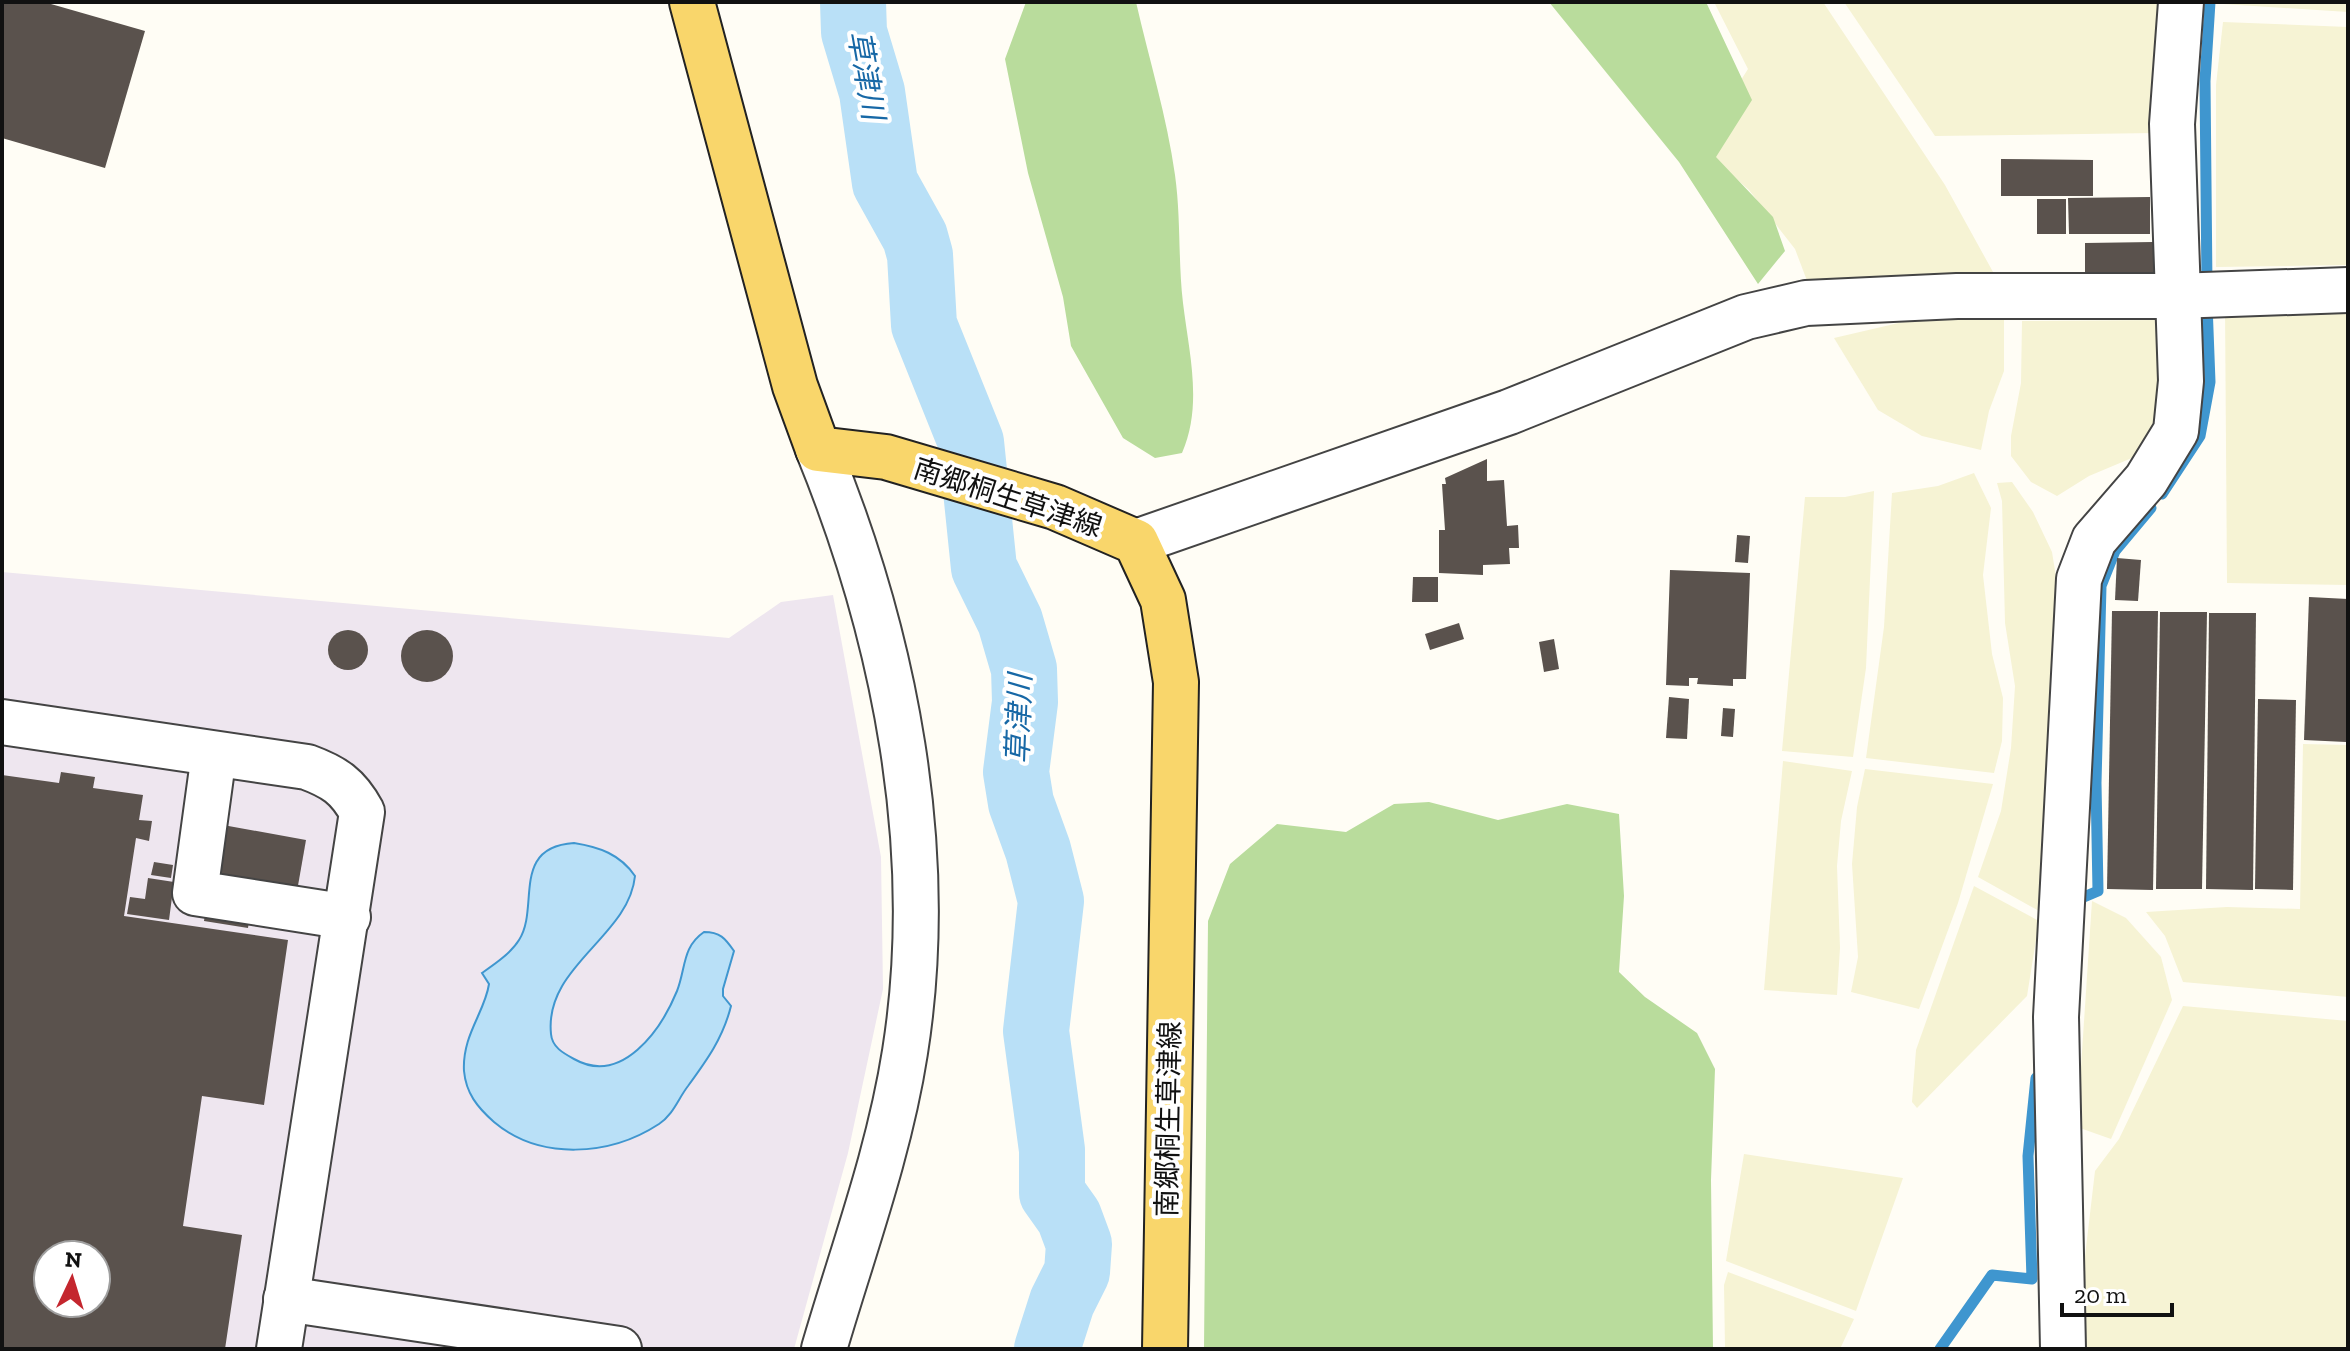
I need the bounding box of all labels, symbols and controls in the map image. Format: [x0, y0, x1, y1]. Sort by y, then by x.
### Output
water label: 草津川 [840, 28, 892, 125]
street label: 南郷桐生草津線 [910, 451, 1106, 543]
water label: 草津川 [999, 670, 1039, 765]
street label: 南郷桐生草津線 [1150, 1021, 1187, 1217]
north arrow [32, 1239, 112, 1319]
text: N [64, 1245, 83, 1274]
scale bar [2062, 1267, 2172, 1317]
text: 20 m [2074, 1280, 2127, 1309]

